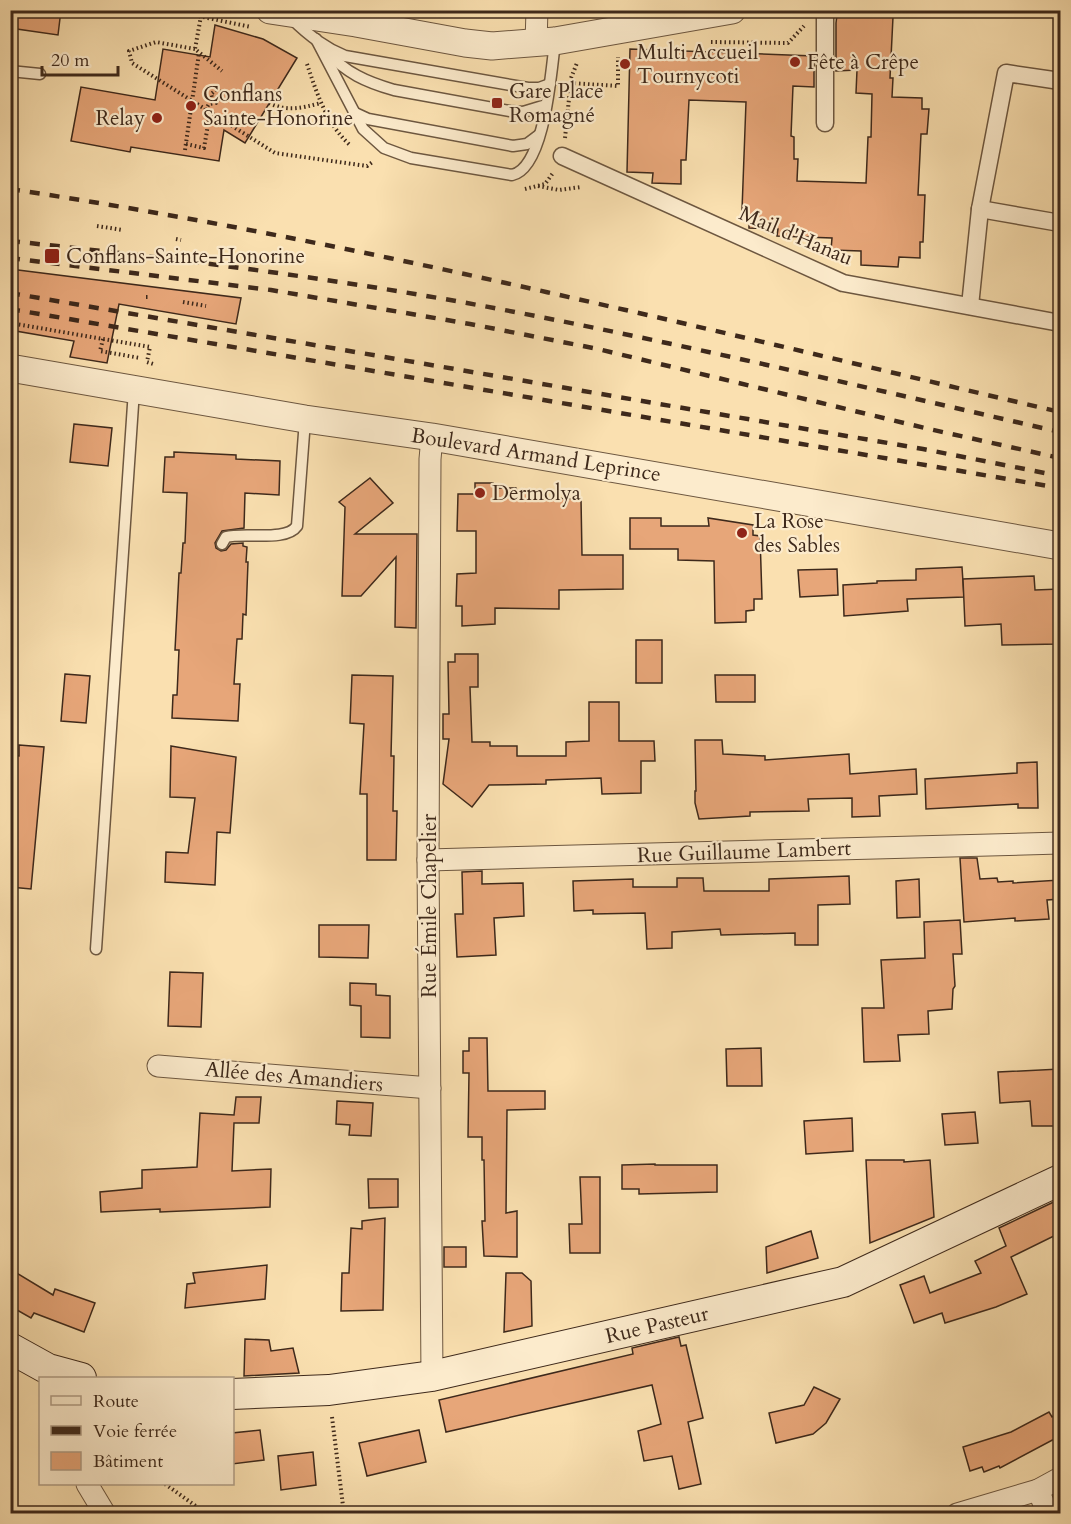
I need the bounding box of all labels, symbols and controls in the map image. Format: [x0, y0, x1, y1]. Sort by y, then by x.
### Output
place label: Multi Accueil Tournycoti [637, 38, 758, 91]
scale bar [42, 39, 118, 77]
text: 20 m [51, 48, 90, 73]
place label: Fête à Crêpe [807, 48, 919, 77]
marker: Fête à Crêpe [788, 55, 802, 69]
marker: Multi Accueil Tournycoti [618, 57, 632, 71]
place label: Gare Place Romagné [509, 77, 603, 130]
place label: Conflans Sainte-Honorine [203, 80, 353, 133]
marker: Gare Place Romagné [490, 96, 504, 110]
marker: Conflans Sainte-Honorine [184, 99, 198, 113]
place label: Relay [95, 104, 145, 133]
marker: Relay [150, 111, 164, 125]
street label: Mail d'Hanau [735, 199, 857, 273]
place label: Conflans-Sainte-Honorine [66, 242, 305, 271]
marker: Conflans-Sainte-Honorine [43, 247, 61, 265]
street label: Boulevard Armand Leprince [409, 421, 663, 489]
place label: Dermolya [492, 479, 581, 508]
marker: Dermolya [473, 486, 487, 500]
place label: La Rose des Sables [754, 507, 840, 560]
marker: La Rose des Sables [735, 526, 749, 540]
street label: Rue Émile Chapelier [415, 814, 444, 998]
street label: Rue Guillaume Lambert [636, 834, 852, 870]
street label: Allée des Amandiers [204, 1055, 384, 1099]
street label: Rue Pasteur [603, 1299, 712, 1351]
legend [39, 1377, 234, 1485]
text: Route [93, 1389, 139, 1414]
text: Voie ferrée [93, 1419, 177, 1444]
text: Bâtiment [93, 1449, 163, 1474]

